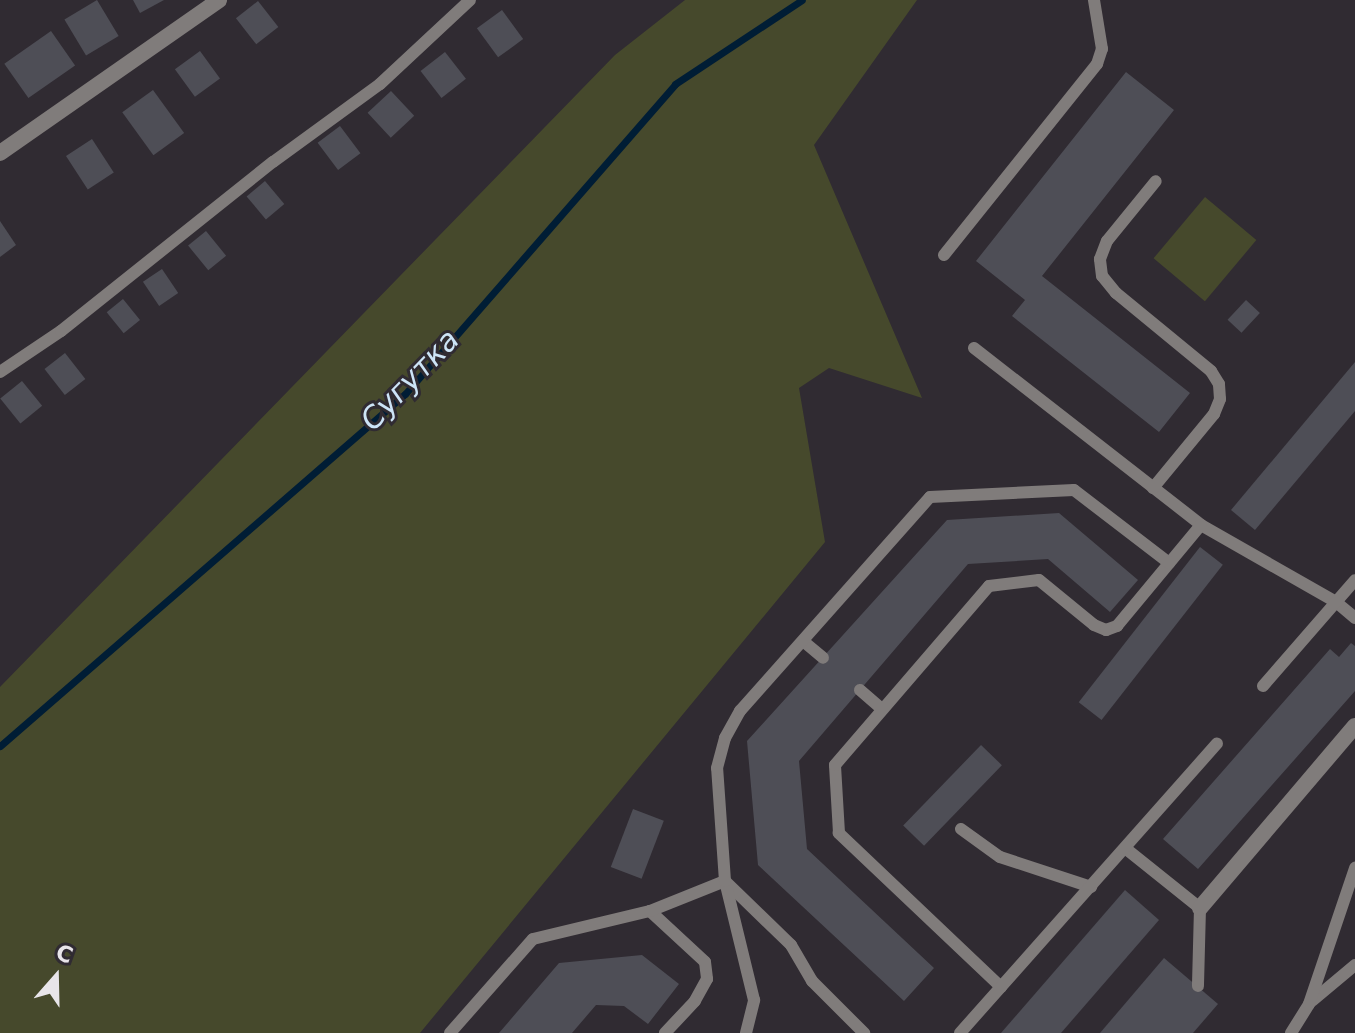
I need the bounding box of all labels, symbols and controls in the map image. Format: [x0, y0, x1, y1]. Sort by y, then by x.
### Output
water label: Сугутка [353, 322, 467, 438]
north arrow [16, 937, 96, 1017]
text: С [53, 939, 76, 968]

